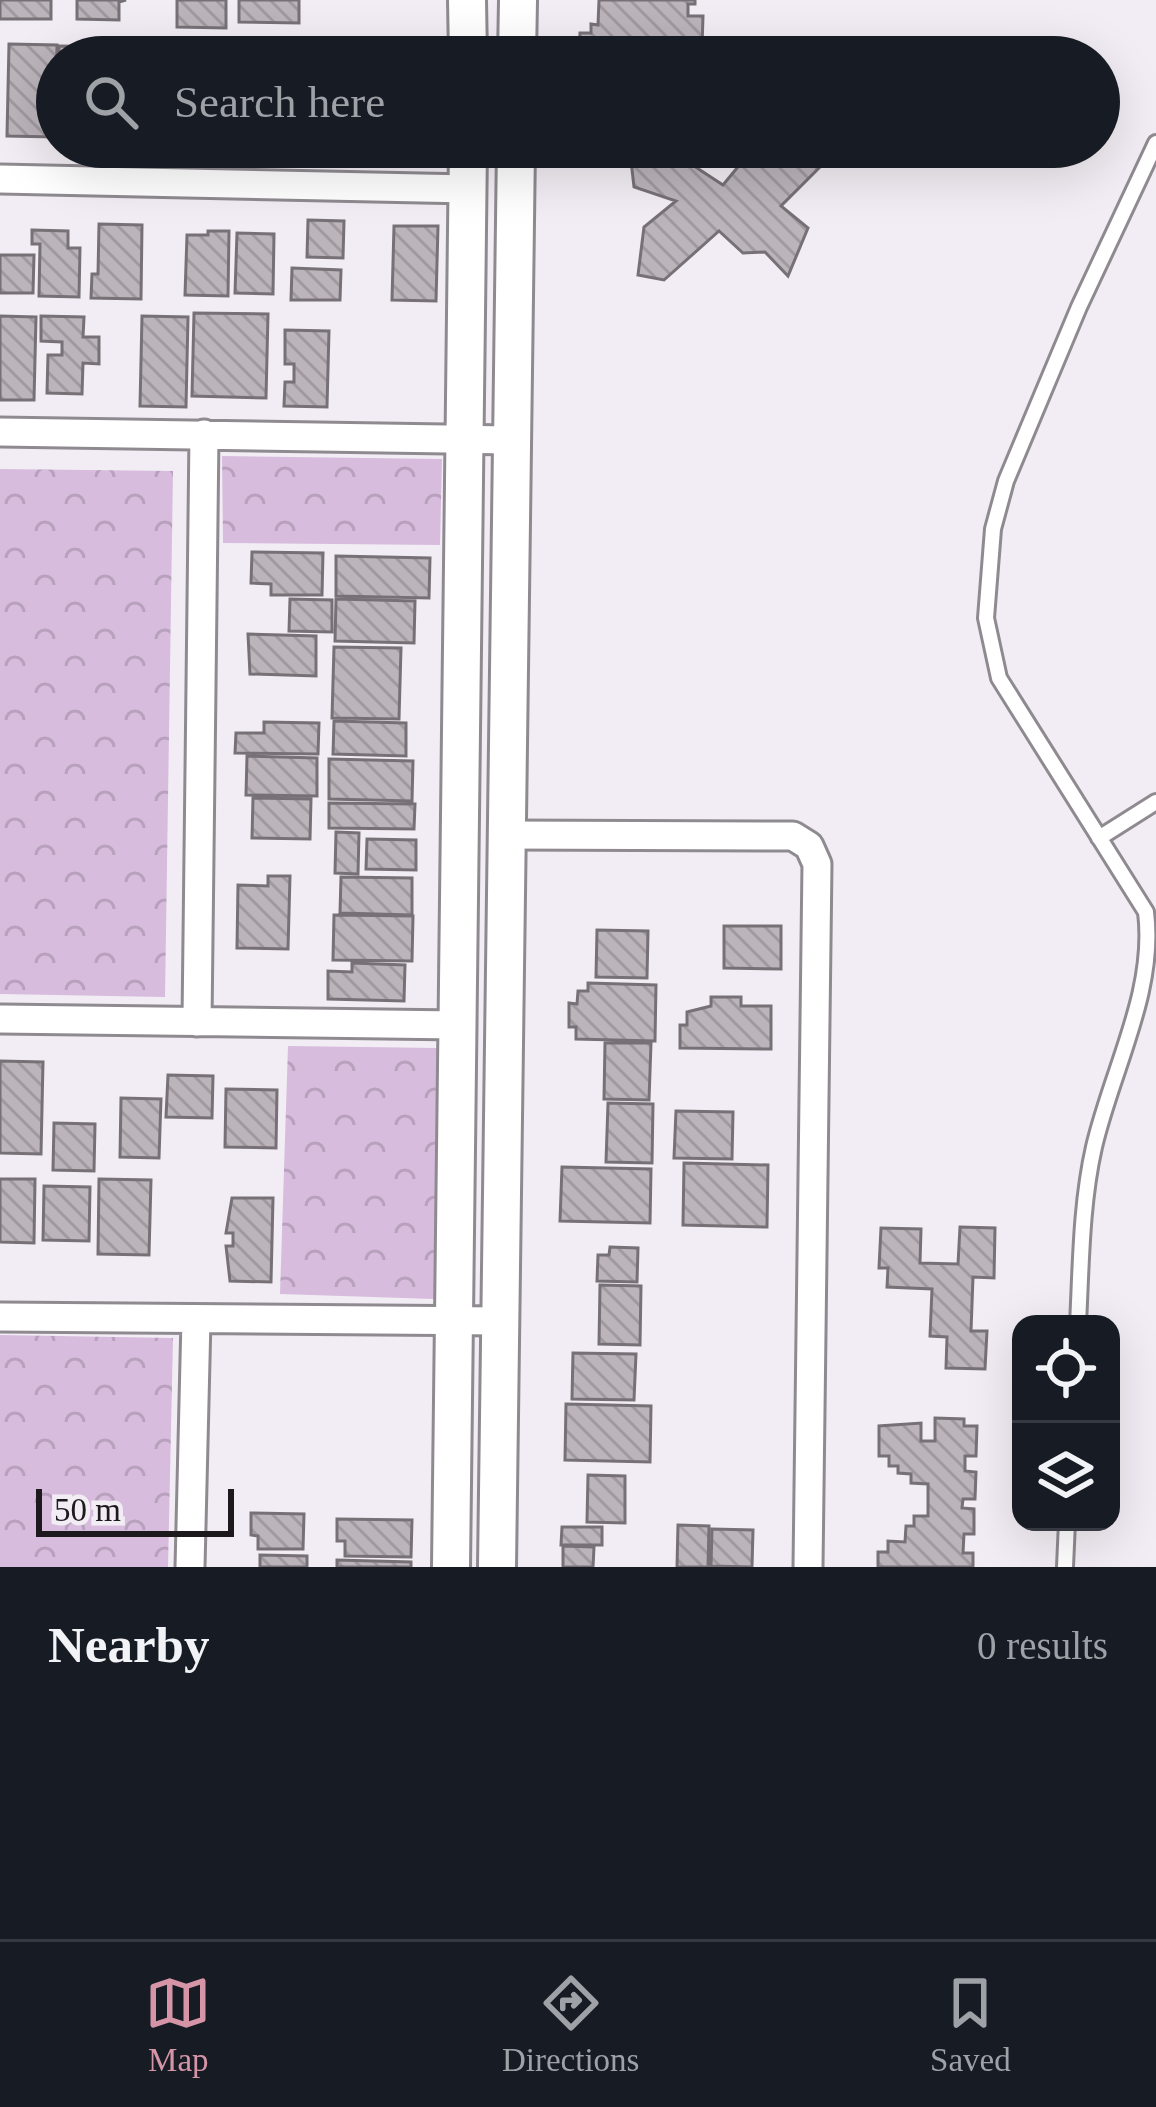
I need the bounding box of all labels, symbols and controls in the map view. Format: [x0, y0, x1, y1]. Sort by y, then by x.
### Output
search box [36, 36, 1120, 168]
icon: search [78, 69, 144, 135]
text: Search here [174, 77, 385, 127]
map controls [1012, 1315, 1120, 1531]
button: locate [1012, 1315, 1120, 1423]
button: layers [1012, 1423, 1120, 1531]
scale bar [36, 1483, 234, 1536]
text: 50 m [54, 1492, 121, 1528]
text: Nearby [48, 1617, 209, 1673]
text: 0 results [977, 1624, 1108, 1667]
tab: Map [145, 1970, 211, 2079]
tab: Directions [502, 1970, 639, 2079]
tab: Saved [930, 1970, 1011, 2079]

